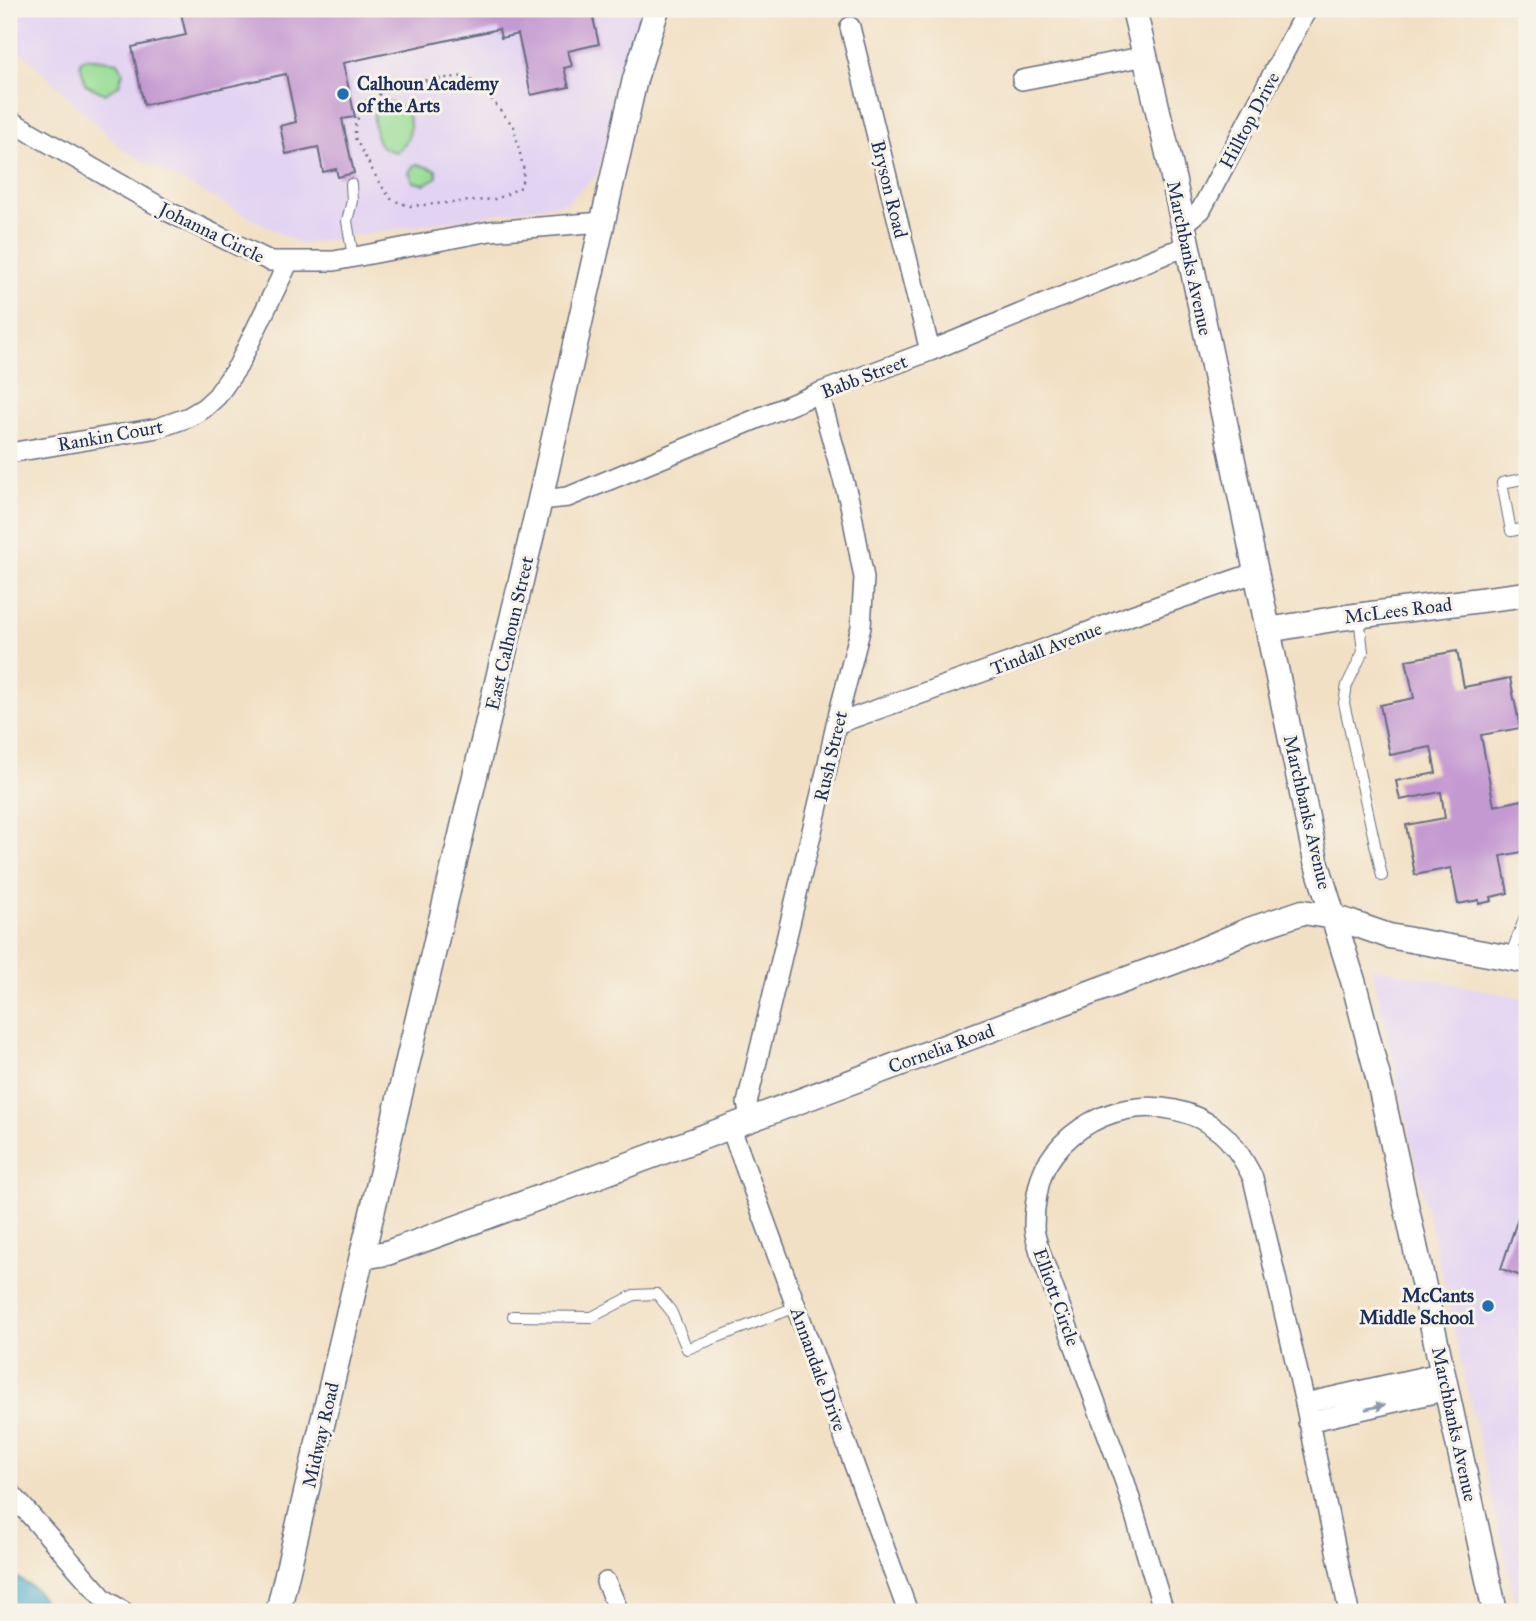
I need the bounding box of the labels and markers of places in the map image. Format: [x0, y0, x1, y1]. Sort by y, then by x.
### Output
place label: Calhoun Academy of the Arts [357, 72, 500, 117]
marker: Calhoun Academy of the Arts [335, 86, 351, 102]
place label: McCants Middle School [1359, 1284, 1475, 1329]
marker: McCants Middle School [1480, 1298, 1496, 1314]

